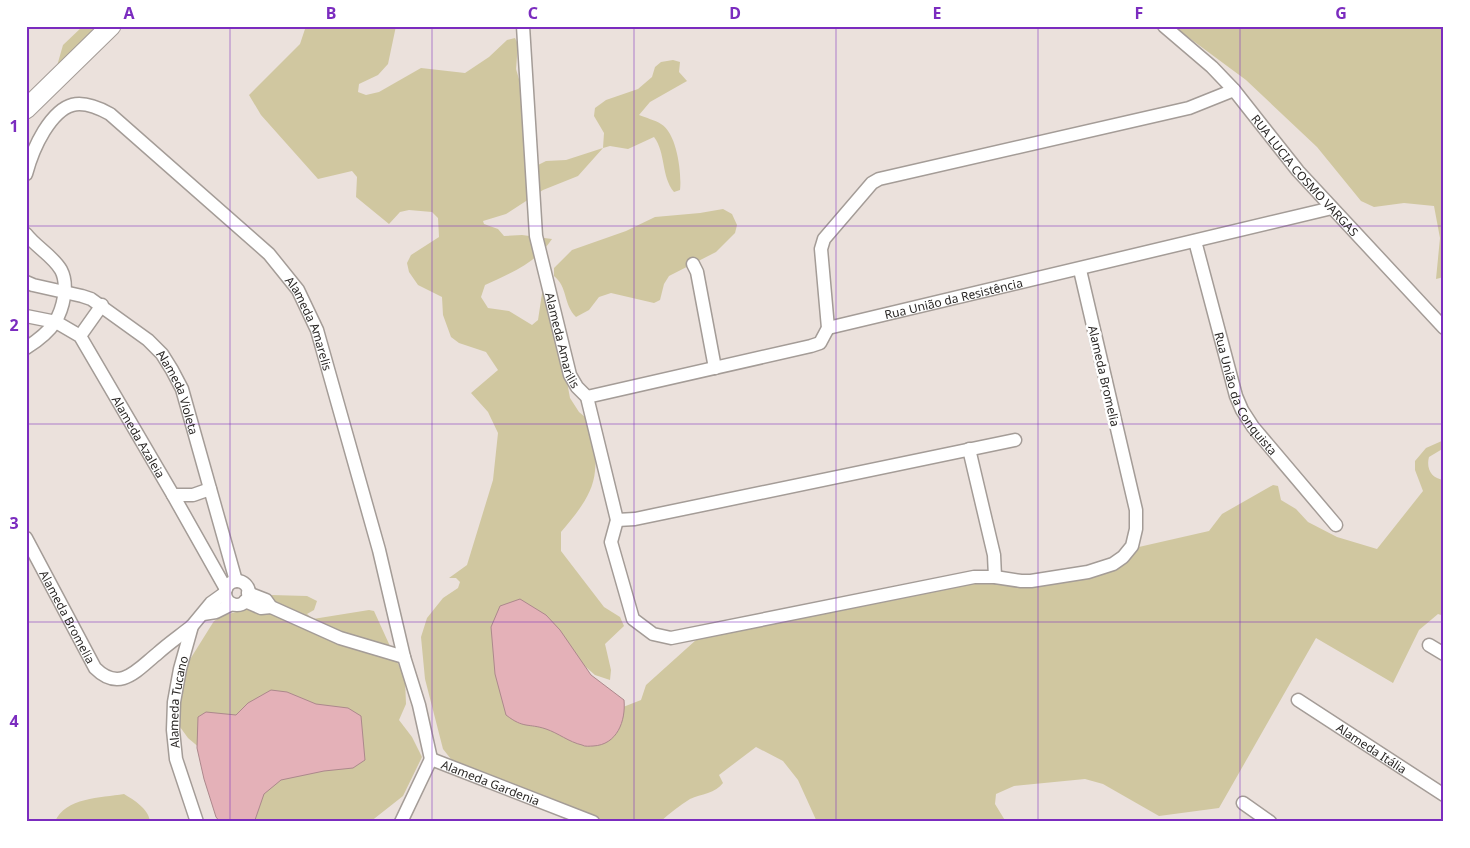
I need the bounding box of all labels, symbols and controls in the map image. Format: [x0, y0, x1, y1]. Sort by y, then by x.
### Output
text: A [123, 2, 135, 24]
text: B [326, 2, 336, 24]
text: C [528, 2, 538, 24]
text: D [729, 2, 741, 24]
text: E [933, 2, 942, 24]
text: F [1135, 2, 1143, 24]
text: G [1335, 2, 1347, 24]
street label: RUA LUCIA COSMO VARGAS [1248, 111, 1363, 240]
text: 1 [9, 115, 19, 137]
street label: Alameda Amarelis [282, 272, 337, 373]
street label: Rua União da Resistência [883, 273, 1024, 323]
street label: Alameda Amarilis [542, 291, 584, 391]
text: 2 [9, 314, 19, 336]
street label: Alameda Bromelia [1084, 324, 1124, 428]
street label: Rua União da Conquista [1211, 330, 1281, 458]
street label: Alameda Violeta [153, 345, 203, 437]
street label: Alameda Azaleia [108, 392, 170, 481]
text: 3 [9, 512, 19, 534]
street label: Alameda Bromelia [36, 567, 100, 666]
street label: Alameda Tucano [164, 654, 192, 749]
text: 4 [9, 710, 19, 732]
street label: Alameda Itália [1333, 719, 1410, 777]
street label: Alameda Gardenia [439, 755, 542, 809]

